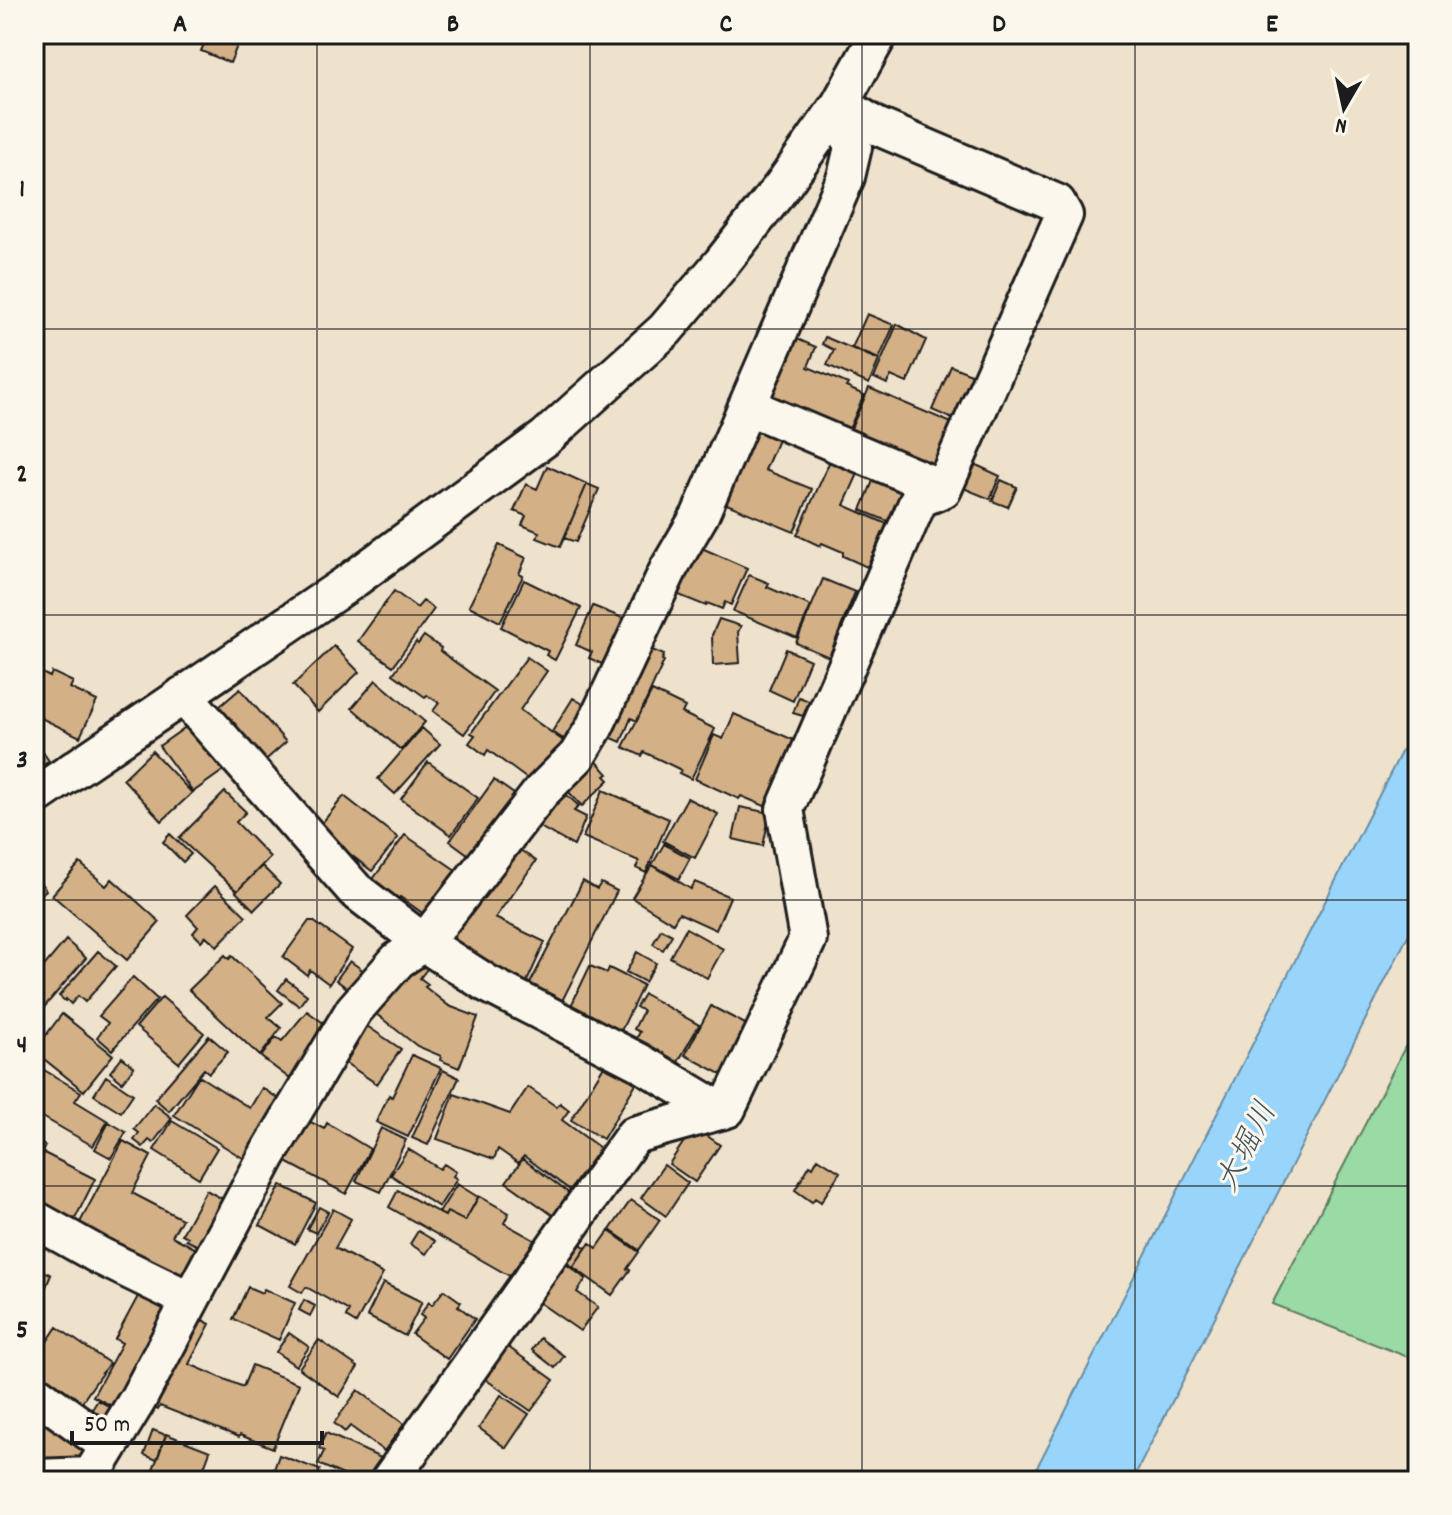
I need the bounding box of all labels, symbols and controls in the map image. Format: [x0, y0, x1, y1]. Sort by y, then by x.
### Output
text: A [173, 7, 187, 44]
text: B [447, 7, 459, 44]
text: C [720, 7, 733, 44]
text: D [992, 7, 1006, 44]
text: E [1266, 7, 1278, 44]
north arrow [1304, 68, 1384, 148]
text: N [1334, 108, 1349, 140]
text: 1 [19, 172, 25, 209]
text: 2 [16, 457, 28, 494]
text: 3 [16, 743, 28, 780]
text: 4 [17, 1028, 27, 1065]
water label: 大堀川 [1207, 1095, 1291, 1201]
text: 5 [16, 1313, 28, 1350]
scale bar [72, 1395, 322, 1445]
text: 50 m [84, 1409, 130, 1443]

